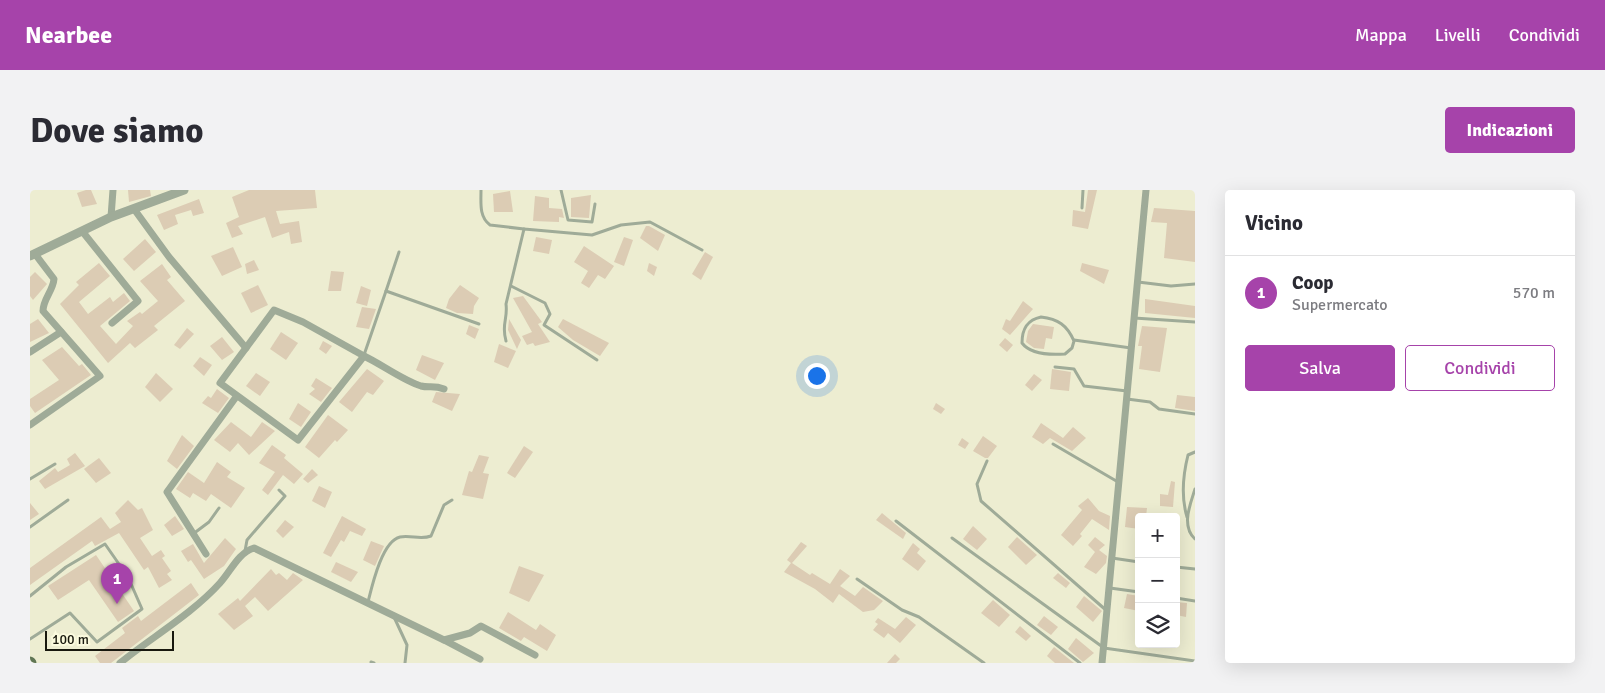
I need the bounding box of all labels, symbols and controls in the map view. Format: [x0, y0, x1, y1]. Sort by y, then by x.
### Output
text: Nearbee [25, 20, 112, 50]
text: Mappa [1355, 24, 1407, 46]
text: Livelli [1435, 24, 1481, 46]
text: Condividi [1509, 24, 1580, 46]
button: Indicazioni [1445, 107, 1575, 153]
text: Dove siamo [30, 109, 204, 152]
text: Vicino [1245, 210, 1303, 236]
text: Coop [1292, 271, 1334, 295]
text: 1 [1257, 283, 1265, 303]
text: 570 m [1513, 283, 1555, 303]
text: Supermercato [1292, 295, 1388, 315]
button: Salva [1245, 345, 1395, 391]
button: Condividi [1405, 345, 1555, 391]
your location [804, 363, 830, 389]
map controls [1135, 513, 1180, 648]
button: + [1135, 513, 1180, 558]
button: − [1135, 558, 1180, 603]
pin: 1 [101, 563, 133, 604]
button: layers [1135, 603, 1180, 648]
scale bar [45, 628, 174, 651]
text: 100 m [52, 631, 89, 648]

